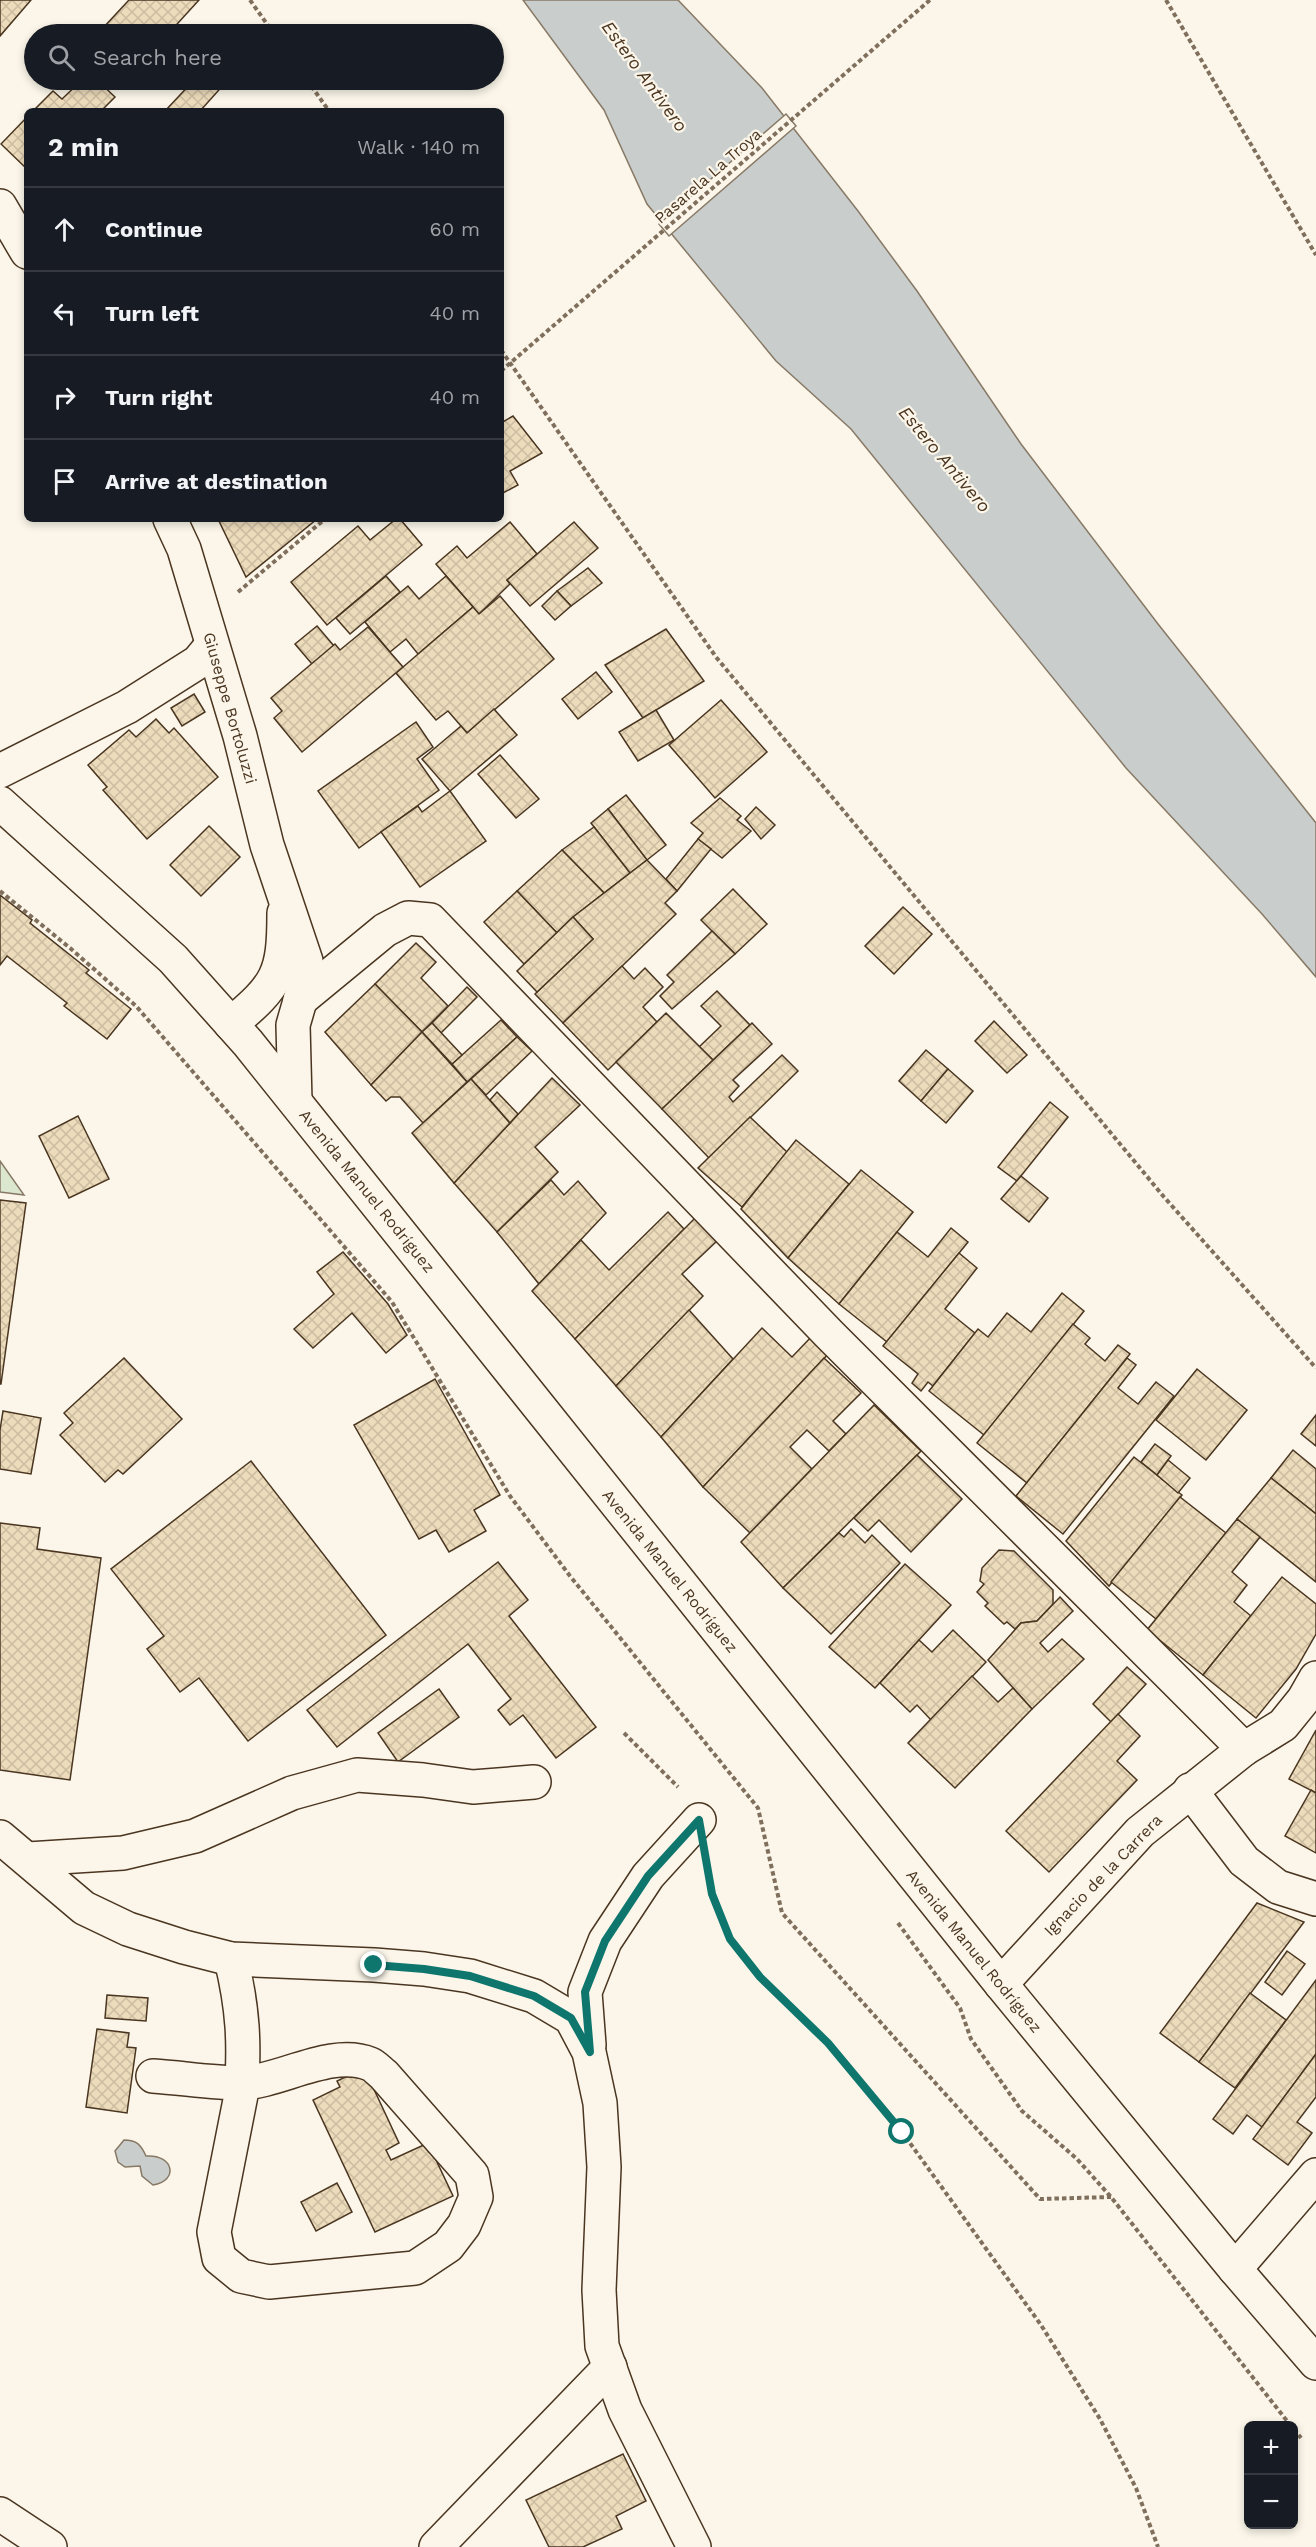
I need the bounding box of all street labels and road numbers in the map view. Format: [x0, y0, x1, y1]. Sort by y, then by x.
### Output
street label: Pasarela La Troya [651, 124, 765, 228]
street label: Giuseppe Bortoluzzi [199, 630, 261, 786]
street label: Avenida Manuel Rodríguez [295, 1106, 439, 1276]
street label: Avenida Manuel Rodríguez [598, 1486, 742, 1656]
street label: Ignacio de la Carrera [1040, 1810, 1166, 1940]
street label: Avenida Manuel Rodríguez [902, 1866, 1046, 2036]

